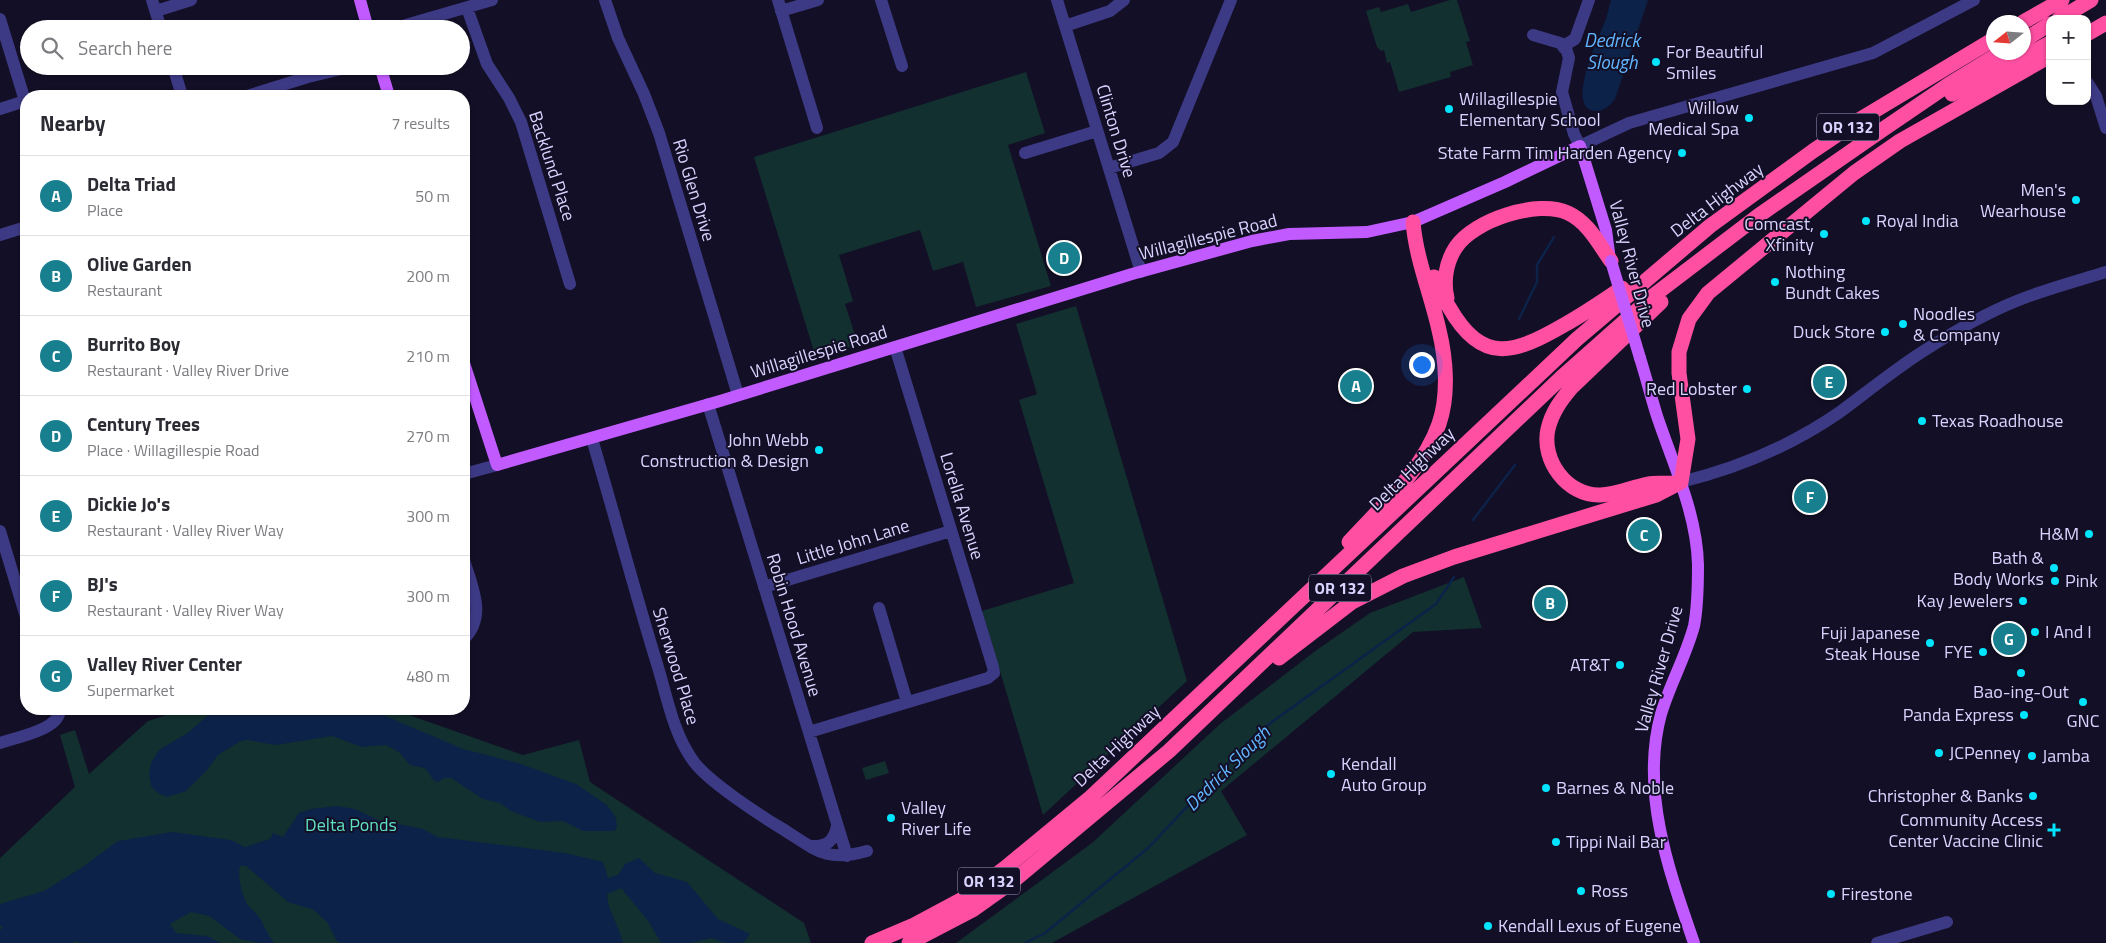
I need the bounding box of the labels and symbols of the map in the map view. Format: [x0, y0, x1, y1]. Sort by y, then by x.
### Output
north arrow [1986, 15, 2031, 60]
water label: Dedrick Slough [1584, 25, 1642, 76]
place label: For Beautiful Smiles [1666, 38, 1764, 86]
marker: For Beautiful Smiles [1650, 56, 1662, 68]
street label: Clinton Drive [1089, 81, 1143, 181]
place label: Willagillespie Elementary School [1459, 85, 1601, 133]
place label: Willow Medical Spa [1648, 94, 1739, 142]
marker: Willagillespie Elementary School [1443, 103, 1455, 115]
street label: Backlund Place [522, 107, 583, 224]
marker: Willow Medical Spa [1743, 112, 1755, 124]
road number: OR 132 [1817, 114, 1879, 140]
street label: Rio Glen Drive [666, 135, 723, 244]
place label: State Farm Tim Harden Agency [1438, 139, 1672, 166]
marker: State Farm Tim Harden Agency [1676, 147, 1688, 159]
street label: Delta Highway [1665, 155, 1769, 244]
place label: Men's Wearhouse [1980, 176, 2066, 224]
marker: Men's Wearhouse [2070, 194, 2082, 206]
street label: Valley River Drive [1602, 197, 1662, 331]
street label: Willagillespie Road [1136, 206, 1280, 267]
place label: Royal India [1876, 207, 1959, 234]
place label: Comcast, Xfinity [1744, 210, 1814, 258]
marker: Royal India [1860, 215, 1872, 227]
marker: Comcast, Xfinity [1818, 228, 1830, 240]
pin: D [1048, 239, 1080, 277]
place label: Nothing Bundt Cakes [1785, 258, 1880, 306]
marker: Nothing Bundt Cakes [1769, 276, 1781, 288]
place label: Noodles & Company [1913, 300, 2001, 348]
street label: Willagillespie Road [747, 318, 891, 385]
place label: Duck Store [1793, 318, 1875, 345]
marker: Noodles & Company [1897, 318, 1909, 330]
marker: Duck Store [1879, 326, 1891, 338]
your location [1409, 352, 1435, 378]
pin: E [1813, 363, 1845, 401]
pin: A [1340, 367, 1372, 405]
place label: Red Lobster [1646, 375, 1737, 402]
marker: Red Lobster [1741, 383, 1753, 395]
place label: Texas Roadhouse [1932, 407, 2063, 434]
marker: Texas Roadhouse [1916, 415, 1928, 427]
street label: Delta Highway [1363, 420, 1461, 517]
place label: John Webb Construction & Design [640, 426, 809, 474]
marker: John Webb Construction & Design [813, 444, 825, 456]
street label: Lorella Avenue [933, 449, 992, 563]
pin: F [1794, 478, 1826, 516]
street label: Little John Lane [793, 512, 913, 571]
pin: C [1628, 516, 1660, 554]
place label: H&M [2039, 520, 2079, 547]
marker: H&M [2083, 528, 2095, 540]
place label: Bath & Body Works [1953, 544, 2045, 592]
street label: Robin Hood Avenue [760, 550, 829, 700]
marker: Bath & Body Works [2048, 562, 2060, 574]
place label: Pink [2065, 567, 2098, 594]
road number: OR 132 [1309, 574, 1371, 602]
marker: Pink [2049, 575, 2061, 587]
pin: B [1534, 584, 1566, 622]
place label: Kay Jewelers [1917, 587, 2013, 614]
marker: Kay Jewelers [2017, 595, 2029, 607]
street label: Valley River Drive [1627, 602, 1690, 736]
street label: Sherwood Place [646, 604, 707, 728]
place label: I And I [2045, 618, 2092, 645]
place label: Fuji Japanese Steak House [1821, 619, 1920, 667]
pin: G [1993, 620, 2025, 658]
marker: I And I [2029, 626, 2041, 638]
marker: Fuji Japanese Steak House [1924, 637, 1936, 649]
place label: FYE [1944, 638, 1973, 665]
marker: FYE [1977, 646, 1989, 658]
place label: AT&T [1570, 651, 1611, 678]
marker: AT&T [1614, 659, 1626, 671]
marker: Bao-ing-Out [2015, 667, 2027, 679]
place label: Bao-ing-Out [1973, 678, 2070, 705]
marker: GNC [2077, 696, 2089, 708]
street label: Delta Highway [1067, 698, 1166, 793]
place label: Panda Express [1903, 701, 2014, 728]
place label: GNC [2066, 707, 2100, 734]
marker: Panda Express [2018, 709, 2030, 721]
water label: Dedrick Slough [1177, 718, 1276, 817]
place label: JCPenney [1949, 739, 2021, 766]
place label: Jamba [2042, 742, 2090, 769]
marker: JCPenney [1933, 747, 1945, 759]
place label: Kendall Auto Group [1341, 750, 1427, 798]
marker: Jamba [2026, 750, 2038, 762]
marker: Kendall Auto Group [1325, 768, 1337, 780]
place label: Barnes & Noble [1556, 774, 1674, 801]
marker: Barnes & Noble [1540, 782, 1552, 794]
place label: Christopher & Banks [1868, 782, 2023, 809]
marker: Christopher & Banks [2027, 790, 2039, 802]
place label: Valley River Life [901, 794, 971, 842]
place label: Community Access Center Vaccine Clinic [1888, 806, 2043, 854]
park label: Delta Ponds [305, 811, 397, 838]
marker: Valley River Life [885, 812, 897, 824]
marker: Community Access Center Vaccine Clinic [2047, 823, 2061, 837]
place label: Tippi Nail Bar [1566, 828, 1666, 855]
marker: Tippi Nail Bar [1550, 836, 1562, 848]
road number: OR 132 [958, 868, 1020, 894]
place label: Ross [1591, 877, 1628, 904]
place label: Firestone [1841, 880, 1913, 907]
marker: Ross [1575, 885, 1587, 897]
marker: Firestone [1825, 888, 1837, 900]
place label: Kendall Lexus of Eugene [1498, 912, 1681, 939]
marker: Kendall Lexus of Eugene [1482, 920, 1494, 932]

